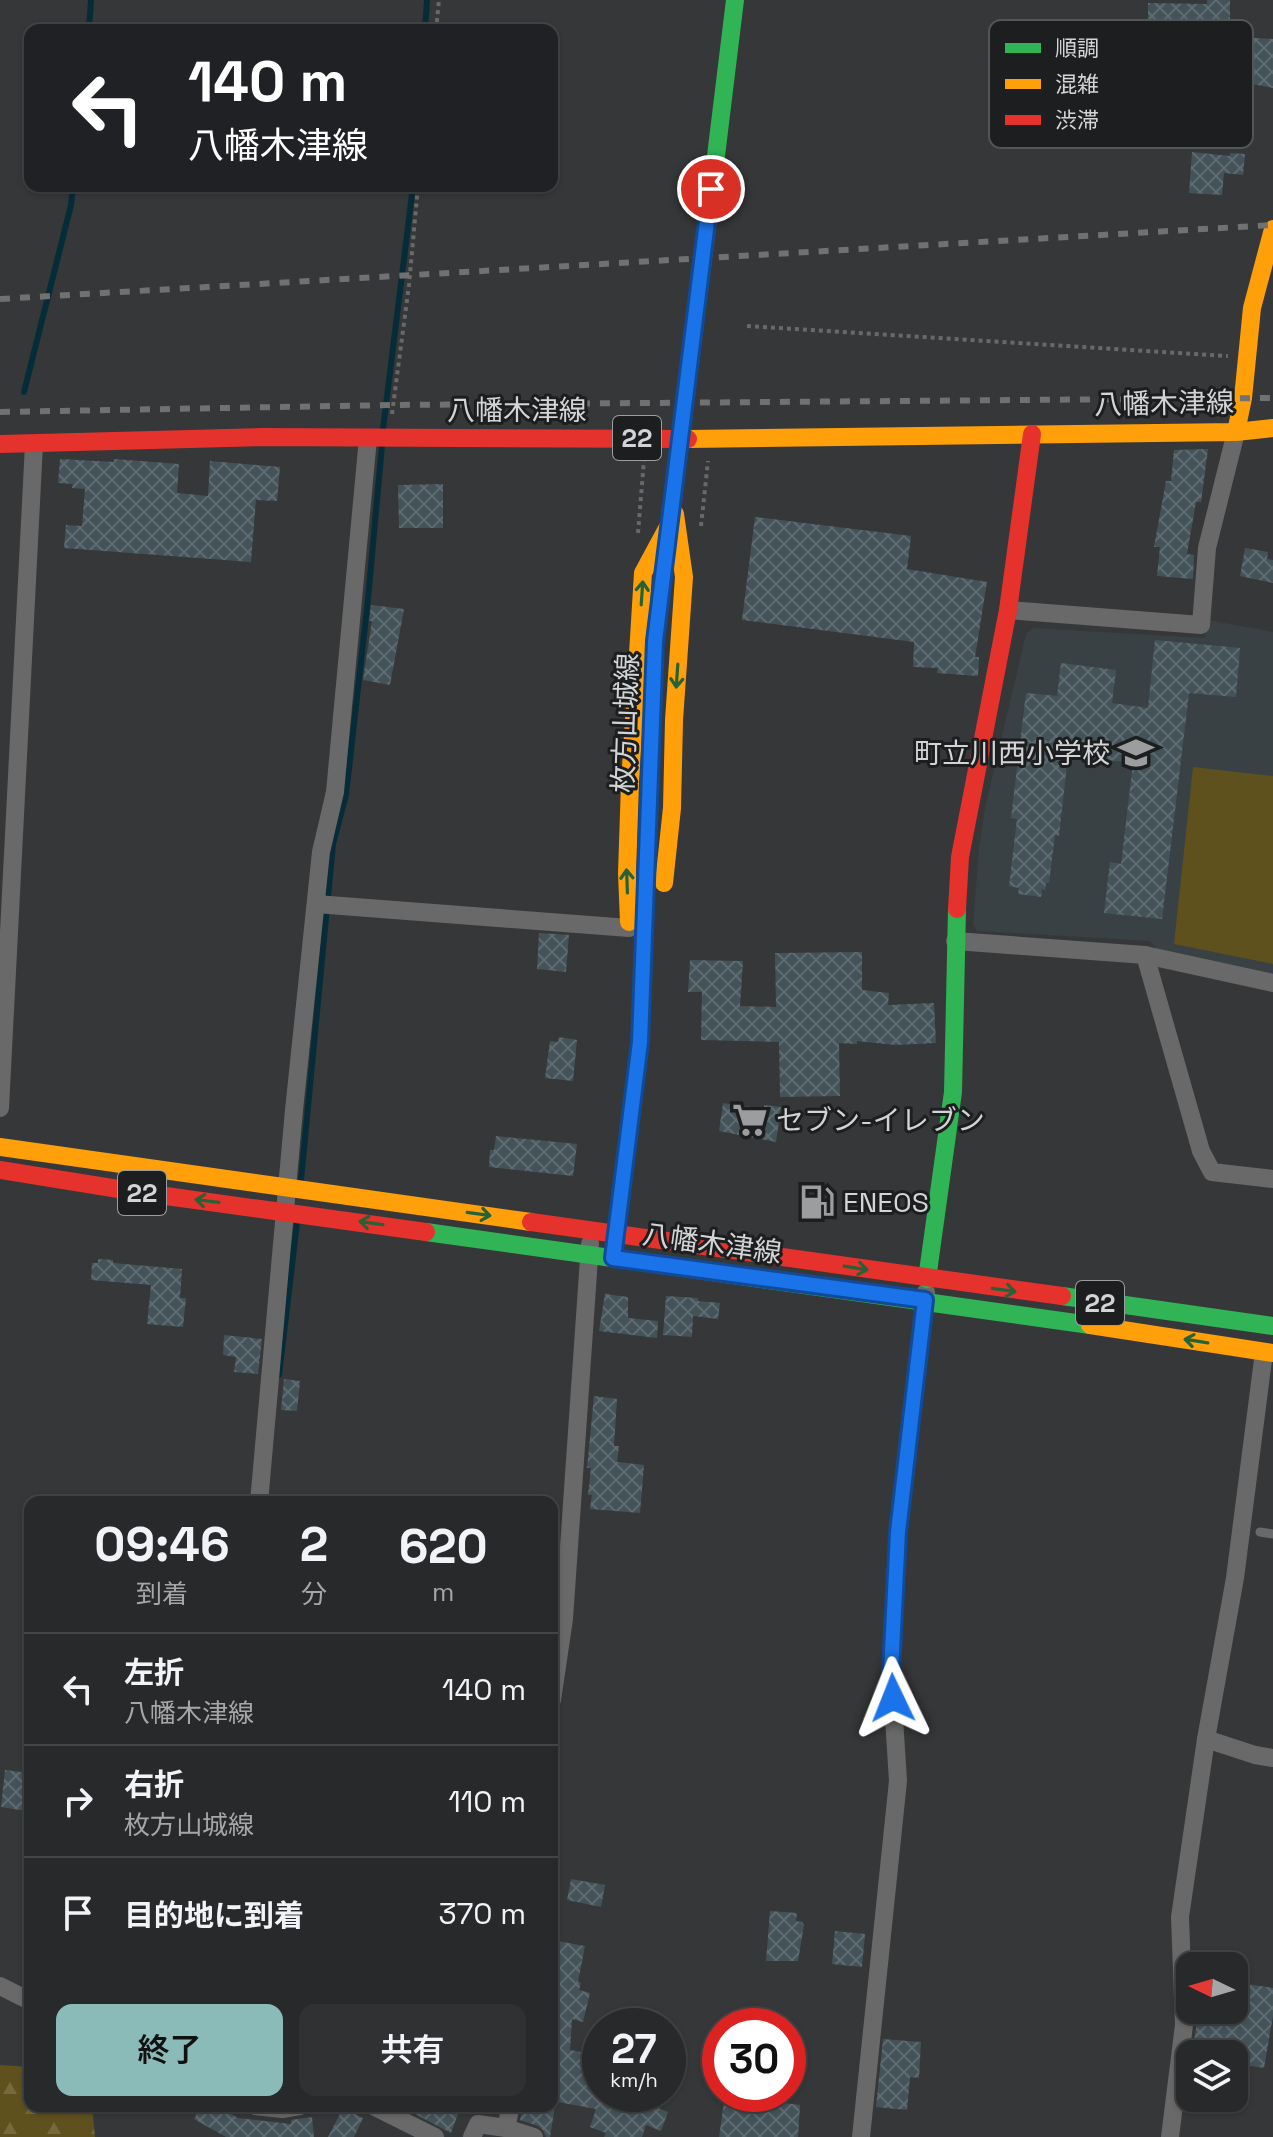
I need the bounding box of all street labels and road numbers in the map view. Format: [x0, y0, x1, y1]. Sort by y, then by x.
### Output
street label: 八幡木津線 [1094, 384, 1234, 422]
street label: 八幡木津線 [447, 392, 587, 428]
road number: 22 [613, 416, 661, 460]
street label: 枚方山城線 [605, 652, 645, 794]
road number: 22 [118, 1171, 166, 1215]
street label: 八幡木津線 [640, 1215, 784, 1271]
road number: 22 [1076, 1281, 1124, 1325]

